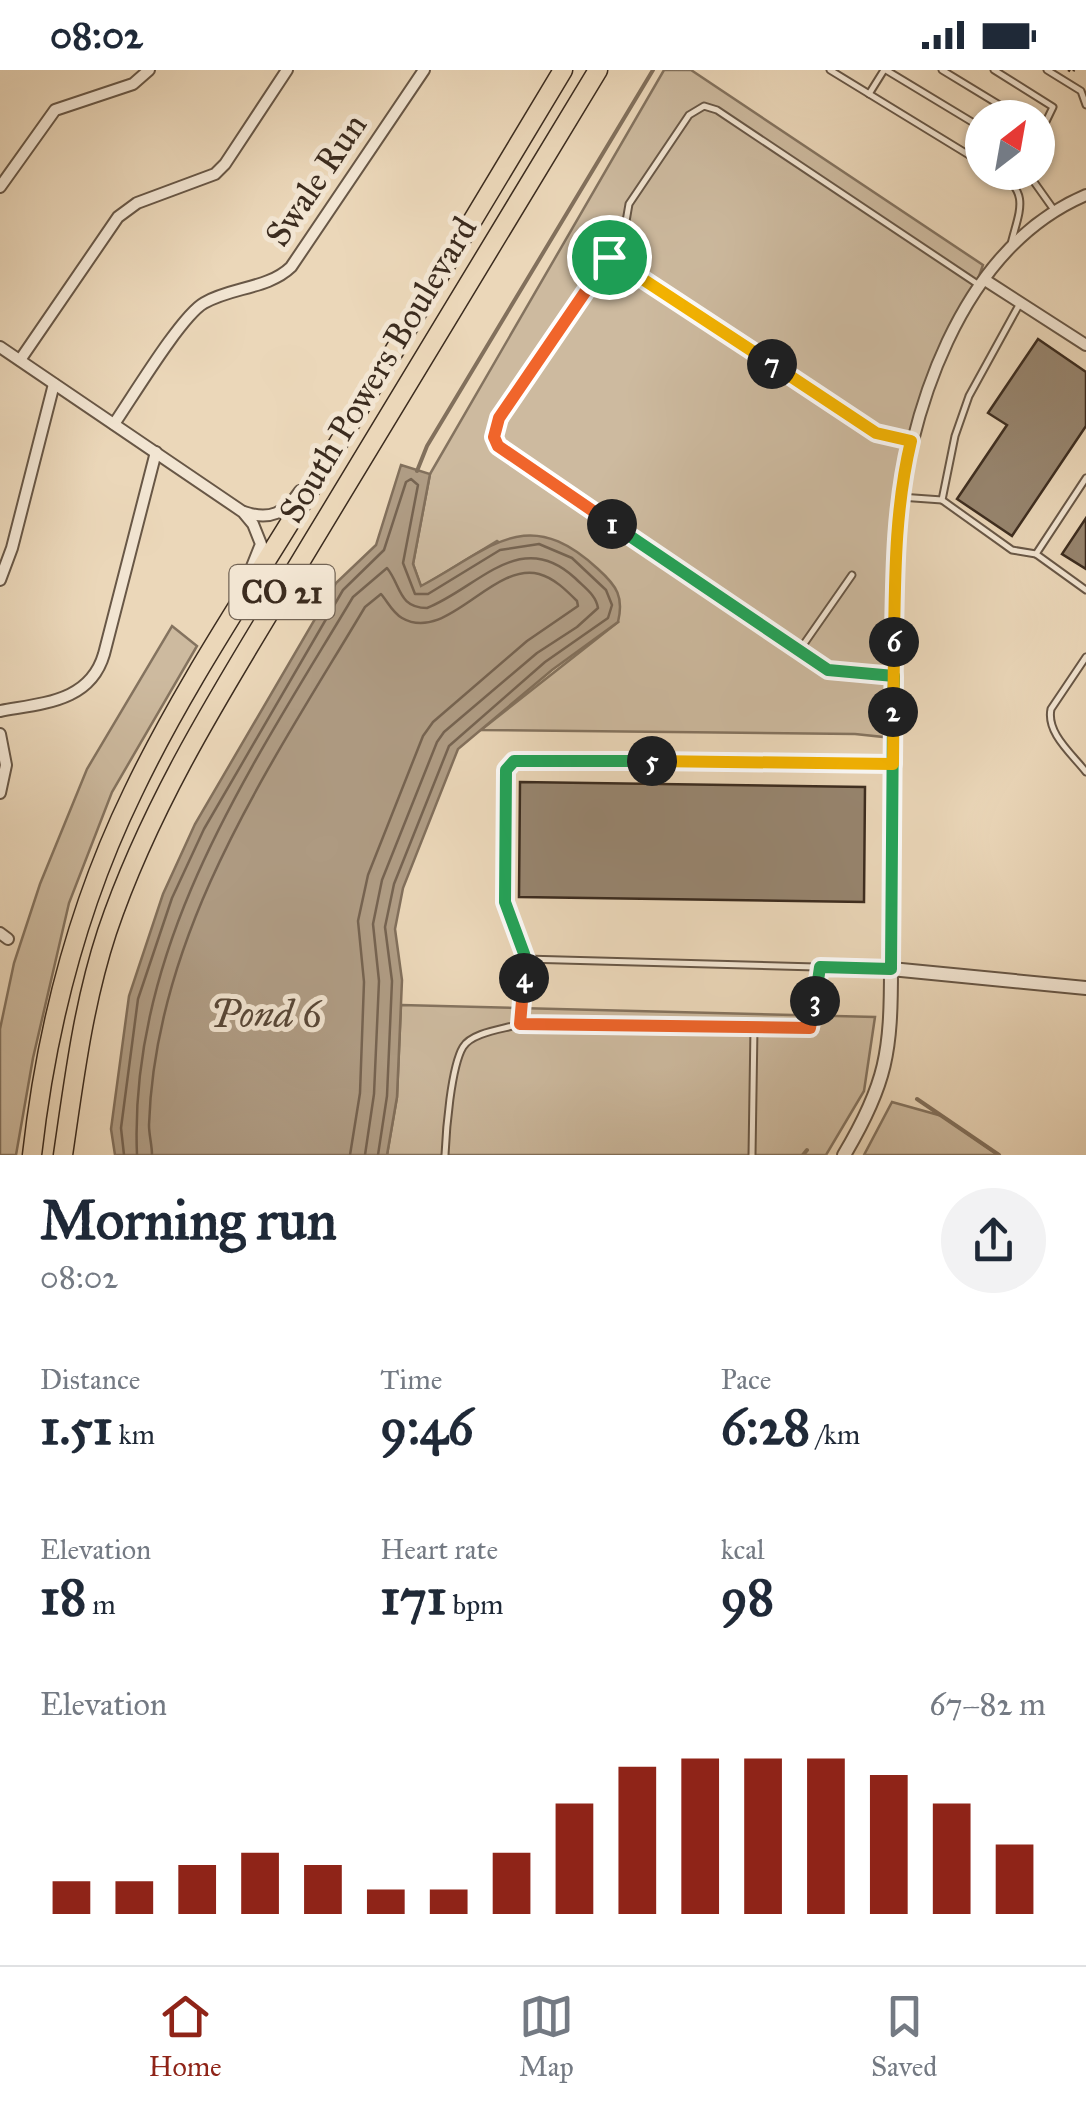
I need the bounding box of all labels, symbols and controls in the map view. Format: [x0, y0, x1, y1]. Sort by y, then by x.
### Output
text: 08:02 [50, 12, 143, 58]
north arrow [965, 100, 1055, 190]
map controls [965, 100, 1055, 190]
street label: Swale Run [256, 105, 376, 255]
street label: South Powers Boulevard [270, 209, 487, 531]
pin [567, 215, 652, 300]
icon: arrive [582, 230, 637, 285]
pin: 7 [747, 339, 797, 389]
text: 7 [765, 346, 779, 381]
pin: 1 [587, 499, 637, 549]
text: 1 [606, 506, 618, 541]
road number: CO 21 [230, 565, 334, 619]
pin: 6 [869, 617, 919, 667]
text: 6 [887, 624, 901, 659]
pin: 2 [868, 687, 918, 737]
text: 2 [886, 694, 900, 729]
pin: 5 [627, 736, 677, 786]
text: 5 [645, 743, 659, 778]
pin: 4 [499, 953, 549, 1003]
text: 4 [516, 960, 532, 995]
pin: 3 [790, 976, 840, 1026]
text: 3 [809, 983, 821, 1018]
water label: Pond 6 [210, 991, 323, 1037]
text: Morning run [40, 1187, 337, 1254]
button: share [941, 1188, 1046, 1293]
text: 08:02 [40, 1258, 118, 1297]
text: Distance [40, 1362, 140, 1397]
text: Time [380, 1362, 442, 1397]
text: Pace [721, 1362, 771, 1397]
text: 1.51 [40, 1397, 112, 1458]
text: 9:46 [380, 1397, 473, 1458]
text: 6:28 [721, 1397, 810, 1458]
text: km [112, 1417, 155, 1452]
text: /km [810, 1417, 860, 1452]
text: Elevation [40, 1532, 151, 1567]
text: Heart rate [380, 1532, 498, 1567]
text: kcal [721, 1532, 765, 1567]
text: 18 [40, 1567, 86, 1628]
text: 171 [380, 1567, 447, 1628]
text: 98 [721, 1567, 774, 1628]
text: m [86, 1587, 116, 1622]
text: bpm [447, 1587, 504, 1622]
text: Elevation [40, 1685, 167, 1724]
text: 67–82 m [929, 1685, 1046, 1724]
tab: Home [149, 1989, 222, 2084]
tab: Map [519, 1989, 574, 2084]
tab: Saved [871, 1989, 937, 2084]

